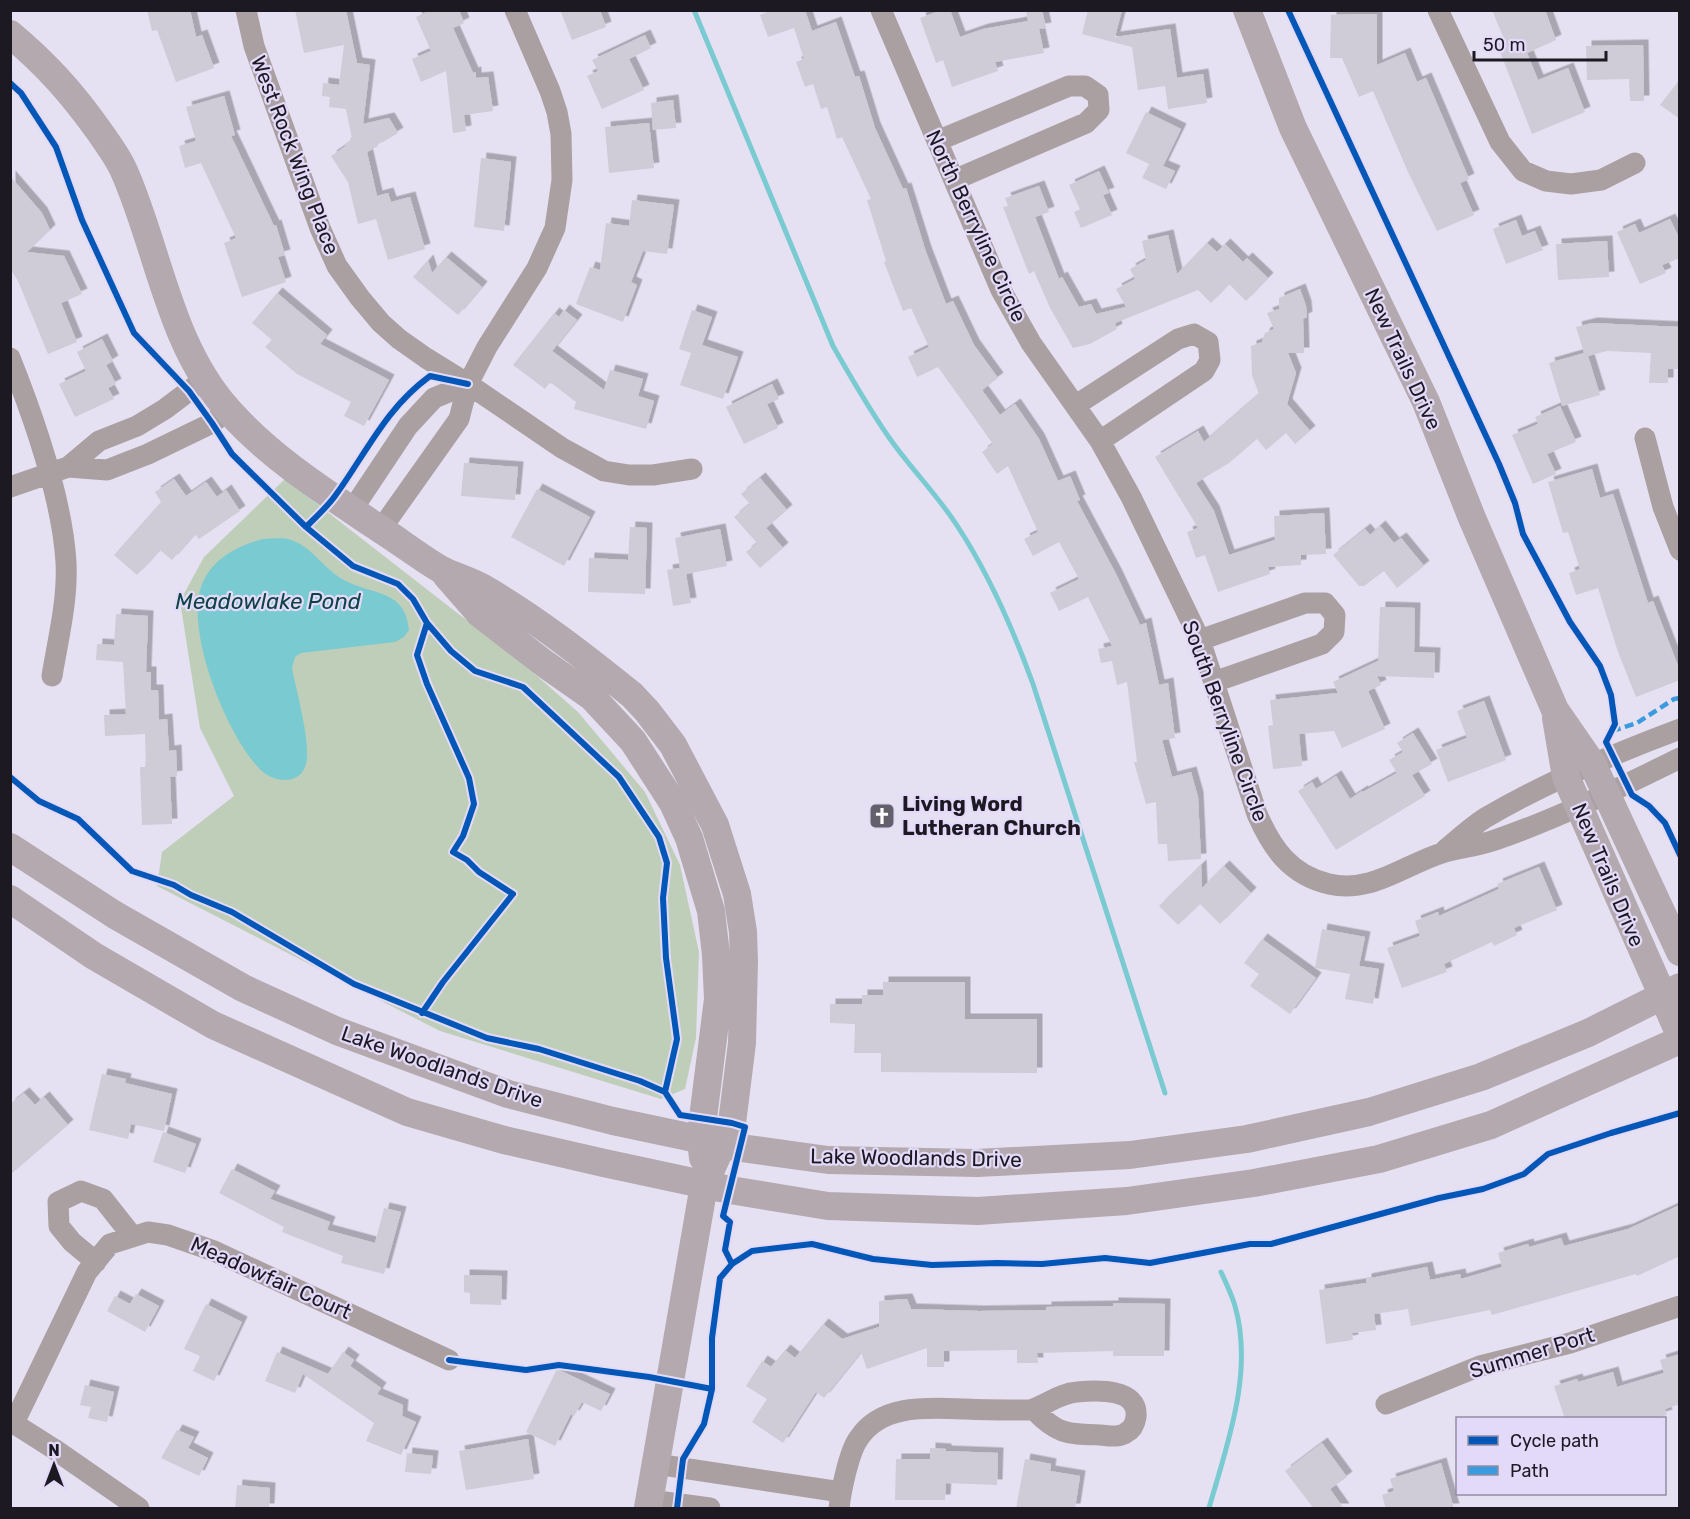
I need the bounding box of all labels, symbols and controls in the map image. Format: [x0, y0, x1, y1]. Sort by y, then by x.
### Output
scale bar [1474, 24, 1606, 62]
text: 50 m [1483, 34, 1526, 56]
street label: West Rock Wing Place [246, 52, 345, 258]
street label: North Berryline Circle [921, 126, 1032, 326]
street label: New Trails Drive [1360, 284, 1447, 434]
water label: Meadowlake Pond [175, 588, 362, 615]
street label: South Berryline Circle [1177, 617, 1274, 825]
place label: Living Word Lutheran Church [902, 791, 1081, 840]
street label: New Trails Drive [1567, 799, 1650, 950]
church icon: Living Word Lutheran Church [867, 801, 897, 831]
street label: Lake Woodlands Drive [338, 1020, 546, 1113]
street label: Lake Woodlands Drive [810, 1143, 1022, 1172]
street label: Meadowfair Court [187, 1231, 355, 1324]
street label: Summer Port [1466, 1322, 1597, 1383]
legend [1456, 1417, 1666, 1495]
text: Cycle path [1510, 1430, 1599, 1452]
north arrow [24, 1435, 84, 1495]
text: N [48, 1441, 60, 1460]
text: Path [1510, 1460, 1549, 1482]

